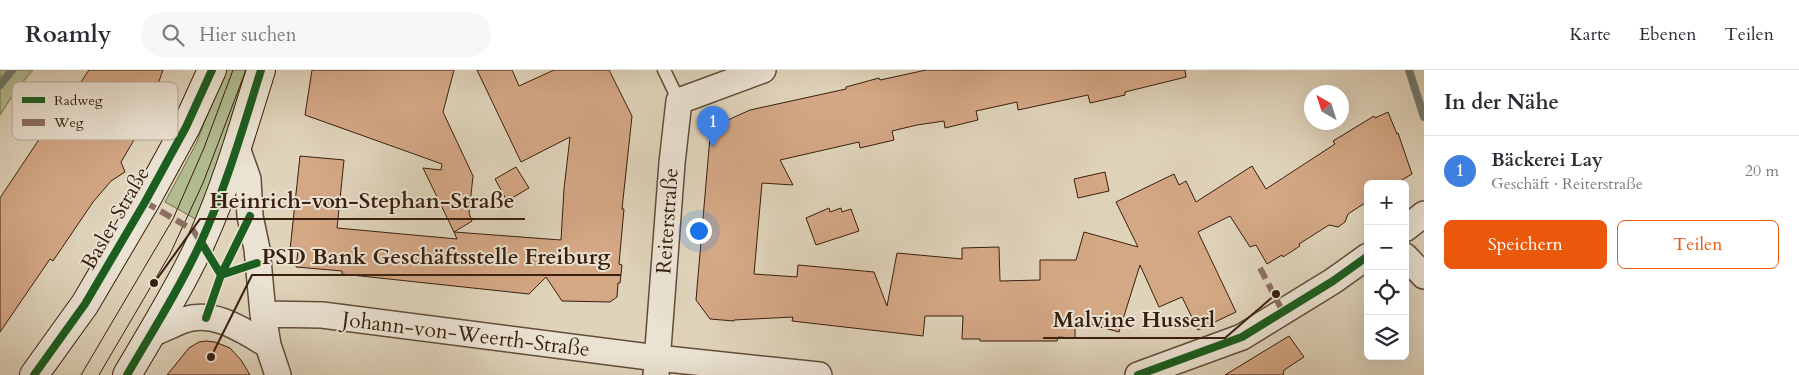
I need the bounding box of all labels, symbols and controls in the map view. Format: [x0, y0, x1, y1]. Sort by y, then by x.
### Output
search box [141, 12, 491, 57]
text: Roamly [25, 18, 111, 51]
icon: search [159, 21, 187, 49]
text: Hier suchen [199, 22, 297, 48]
text: Karte [1569, 22, 1611, 47]
text: Ebenen [1639, 22, 1697, 47]
text: Teilen [1725, 22, 1774, 47]
legend [12, 82, 178, 140]
north arrow [1304, 85, 1349, 130]
text: In der Nähe [1444, 88, 1559, 117]
text: Radweg [54, 91, 103, 110]
pin: 1 [697, 106, 729, 147]
text: Weg [53, 113, 84, 132]
text: Bäckerei Lay [1491, 147, 1603, 173]
text: 1 [1456, 160, 1464, 182]
text: 20 m [1745, 160, 1779, 182]
street label: Basler Straße [74, 161, 157, 275]
street label: Reiterstraße [649, 167, 686, 275]
text: Geschäft · Reiterstraße [1491, 173, 1643, 195]
map controls [1364, 180, 1409, 360]
button: + [1364, 180, 1409, 225]
callout: Heinrich-von-Stephan-Straße [200, 182, 525, 219]
text: Heinrich-von-Stephan-Straße [209, 186, 515, 216]
your location [686, 218, 712, 244]
button: Speichern [1444, 220, 1607, 269]
button: Teilen [1617, 220, 1779, 269]
button: − [1364, 225, 1409, 270]
callout: PSD Bank Geschäftsstelle Freiburg [252, 238, 621, 275]
text: PSD Bank Geschäftsstelle Freiburg [261, 242, 611, 272]
button: locate [1364, 270, 1409, 315]
callout: Malvine Husserl [1043, 301, 1225, 338]
street label: Johann-von-Weerth-Straße [338, 305, 591, 364]
text: Malvine Husserl [1053, 305, 1216, 335]
button: layers [1364, 315, 1409, 360]

